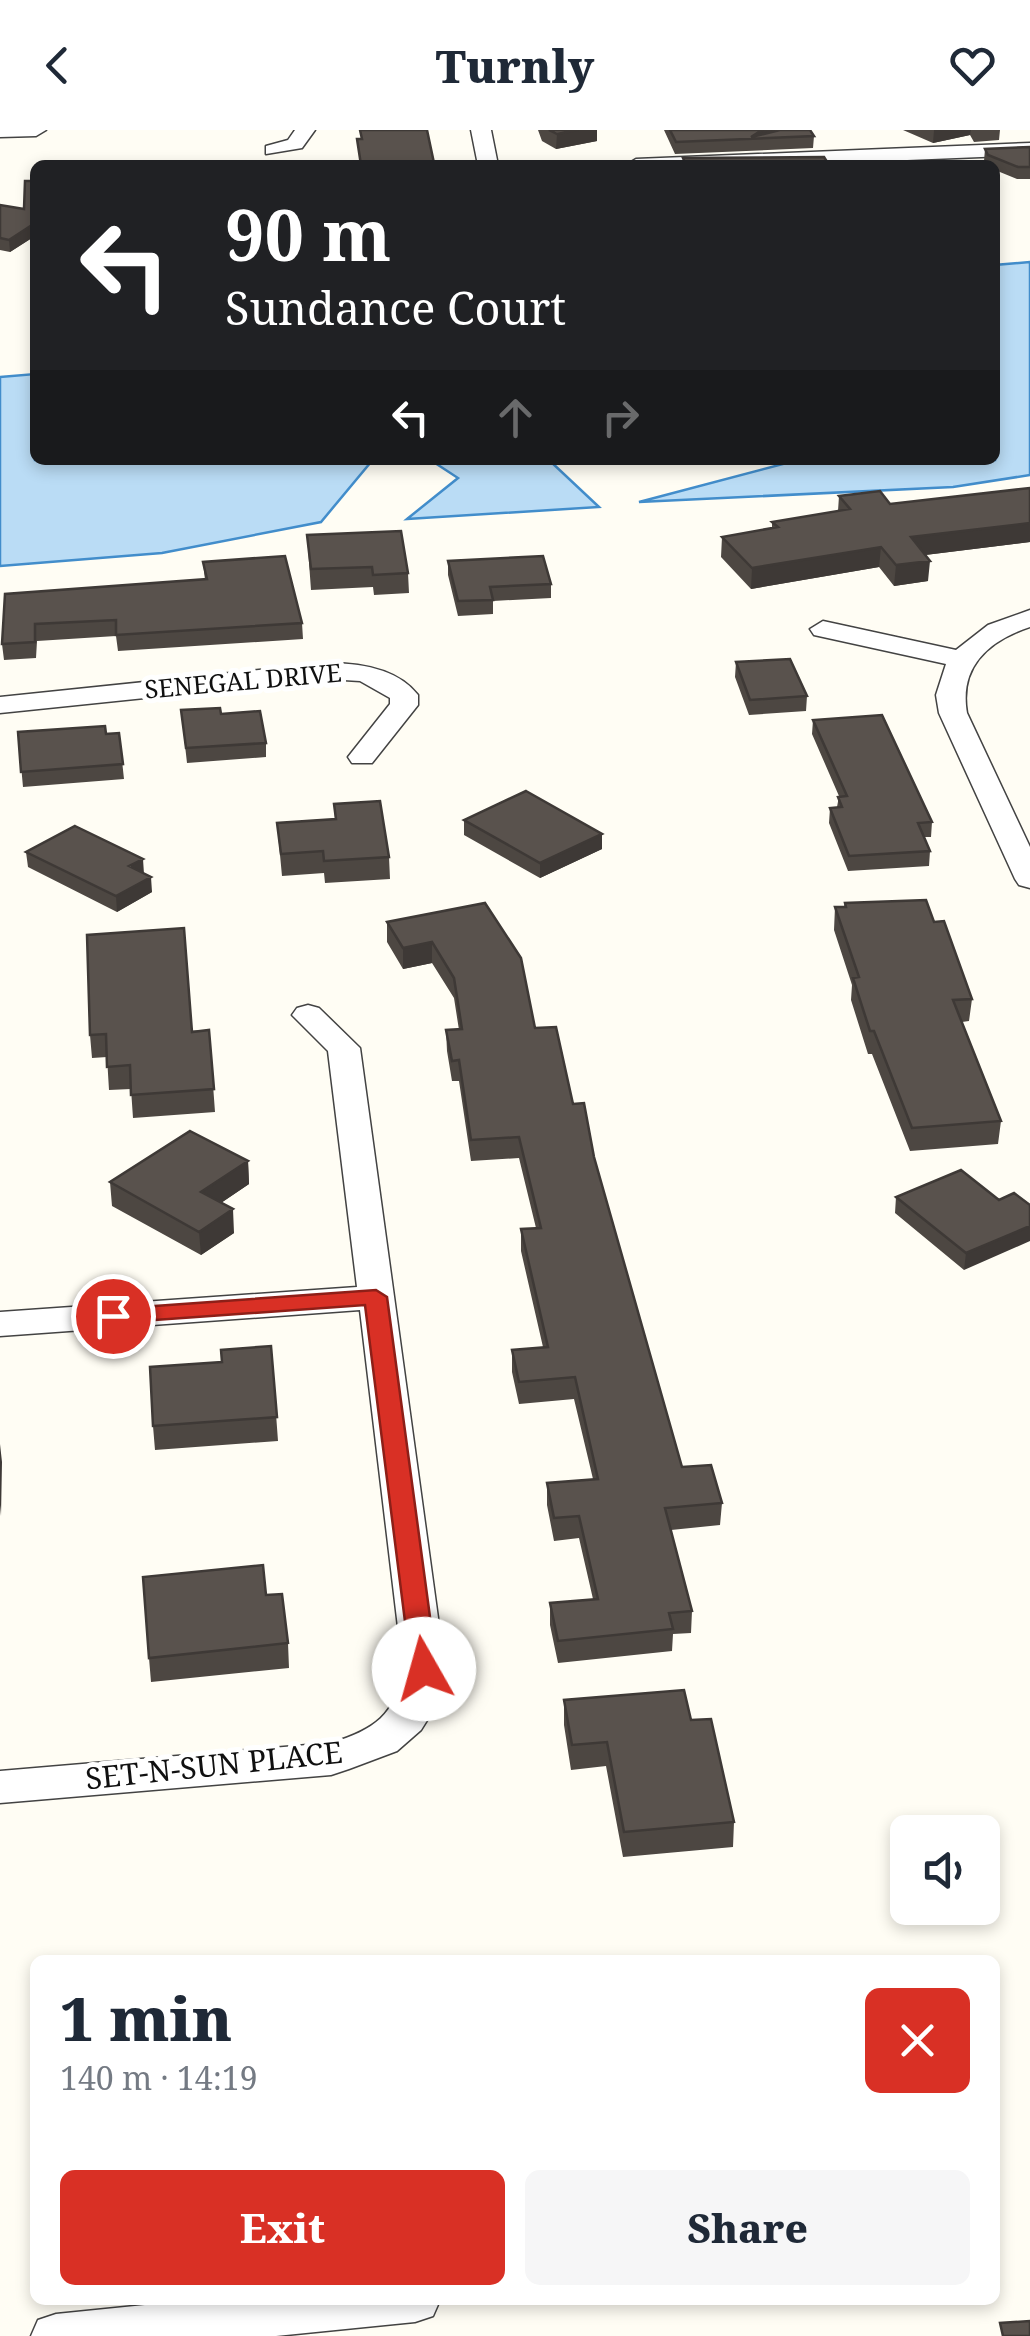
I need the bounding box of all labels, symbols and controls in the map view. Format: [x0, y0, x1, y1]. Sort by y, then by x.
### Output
text: Turnly [436, 35, 594, 96]
icon: back [30, 38, 85, 93]
icon: heart [945, 38, 1000, 93]
text: 90 m [225, 186, 391, 282]
icon: left [60, 200, 190, 330]
text: Sundance Court [225, 277, 566, 338]
icon: left [383, 390, 438, 445]
icon: ahead [488, 390, 543, 445]
icon: right [593, 390, 648, 445]
street label: SENEGAL DRIVE [143, 654, 343, 706]
pin [71, 1274, 156, 1359]
icon: arrive [86, 1289, 141, 1344]
position arrow [372, 1617, 476, 1721]
street label: SET-N-SUN PLACE [83, 1731, 344, 1798]
map controls [890, 1815, 1000, 1925]
button: sound [890, 1815, 1000, 1925]
text: 1 min [60, 1977, 232, 2059]
button: close [865, 1988, 970, 2093]
text: 140 m · 14:19 [60, 2056, 258, 2099]
button: Exit [60, 2170, 505, 2285]
button: Share [525, 2170, 970, 2285]

